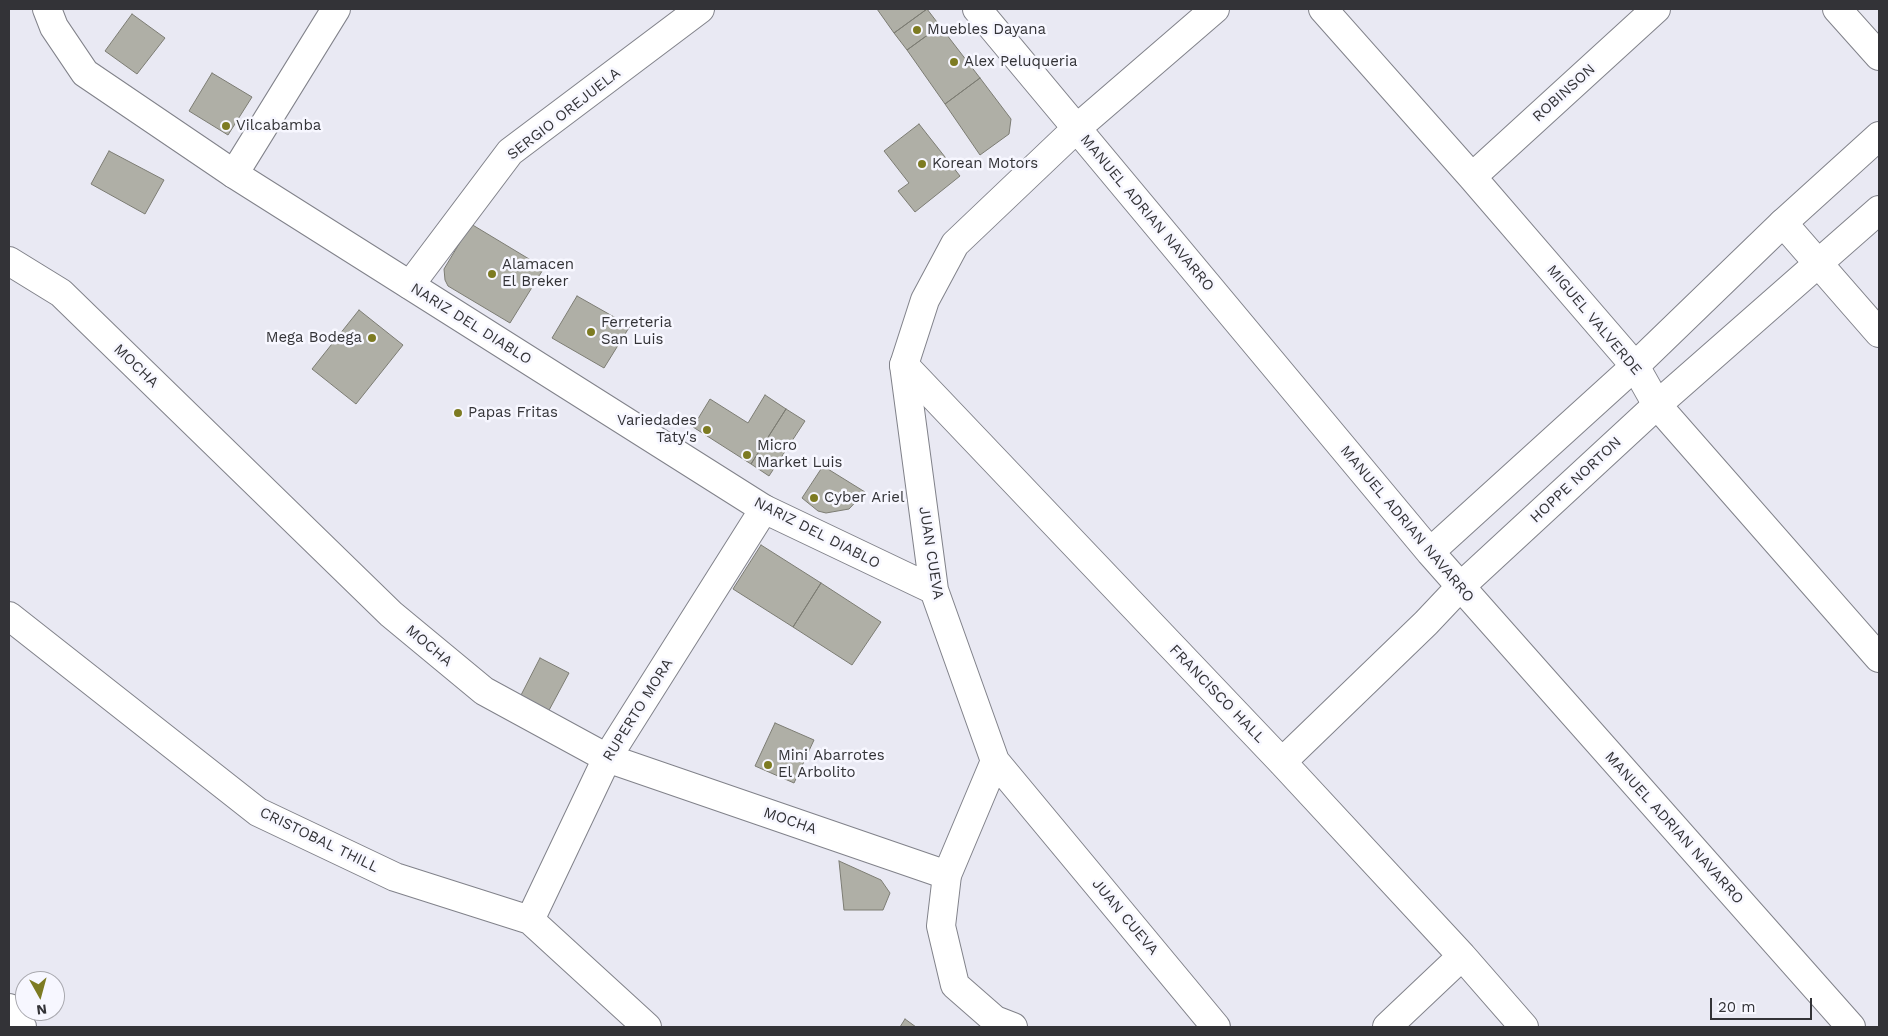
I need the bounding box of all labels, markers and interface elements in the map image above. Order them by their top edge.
place label: Muebles Dayana [927,21,1046,39]
marker: Muebles Dayana [911,24,923,36]
place label: Alex Peluqueria [964,53,1077,71]
marker: Alex Peluqueria [948,56,960,68]
street label: ROBINSON [1529,60,1599,126]
street label: SERGIO OREJUELA [504,64,624,164]
place label: Vilcabamba [236,117,321,135]
marker: Vilcabamba [220,120,232,132]
street label: MANUEL ADRIAN NAVARRO [1076,131,1218,295]
place label: Korean Motors [932,155,1038,173]
marker: Korean Motors [916,158,928,170]
place label: Alamacen El Breker [502,256,574,291]
street label: MIGUEL VALVERDE [1543,261,1645,379]
marker: Alamacen El Breker [486,268,498,280]
street label: NARIZ DEL DIABLO [407,279,535,369]
place label: Ferreteria San Luis [601,314,672,349]
marker: Ferreteria San Luis [585,326,597,338]
place label: Mega Bodega [266,329,362,347]
marker: Mega Bodega [366,332,378,344]
street label: MOCHA [110,340,162,392]
place label: Papas Fritas [468,404,558,422]
marker: Papas Fritas [452,407,464,419]
place label: Variedades Taty's [617,412,697,447]
marker: Variedades Taty's [701,424,713,436]
street label: HOPPE NORTON [1527,433,1625,527]
place label: Micro Market Luis [757,437,842,472]
street label: MANUEL ADRIAN NAVARRO [1336,442,1478,606]
marker: Micro Market Luis [741,449,753,461]
place label: Cyber Ariel [824,489,905,507]
marker: Cyber Ariel [808,492,820,504]
street label: NARIZ DEL DIABLO [751,493,883,573]
street label: JUAN CUEVA [915,505,947,601]
street label: MOCHA [402,621,456,671]
street label: FRANCISCO HALL [1165,641,1269,747]
street label: RUPERTO MORA [599,655,677,765]
place label: Mini Abarrotes El Arbolito [778,747,885,782]
street label: MANUEL ADRIAN NAVARRO [1601,748,1747,908]
marker: Mini Abarrotes El Arbolito [762,759,774,771]
street label: CRISTOBAL THILL [257,803,381,877]
street label: MOCHA [761,803,819,839]
street label: JUAN CUEVA [1088,875,1162,959]
north arrow [15,971,65,1021]
scale bar [1713,988,1816,1020]
text: 20 m [1718,998,1756,1016]
text: N [36,1001,48,1018]

